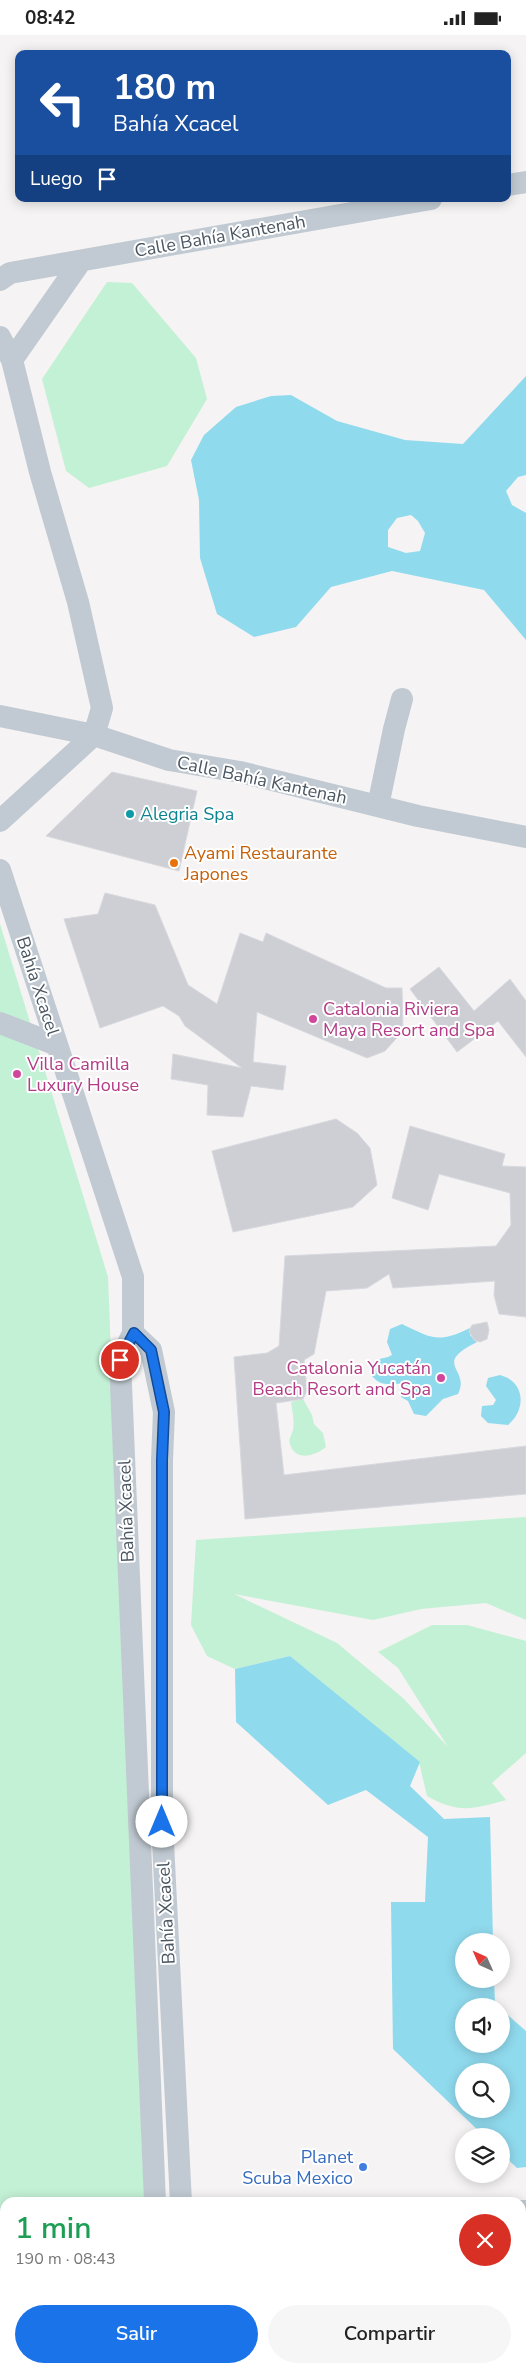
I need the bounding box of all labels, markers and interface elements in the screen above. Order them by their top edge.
text: 08:42 [25,5,75,31]
text: 180 m [113,64,216,111]
icon: left [30,70,95,135]
text: Bahía Xcacel [113,109,239,139]
icon: arrive [93,165,121,193]
text: Luego [30,166,83,192]
street label: Calle Bahía Kantenah [133,209,307,263]
street label: Calle Bahía Kantenah [175,750,349,810]
place label: Alegria Spa [140,802,234,826]
marker: Alegria Spa [124,808,136,820]
place label: Ayami Restaurante Japones [183,841,337,886]
marker: Ayami Restaurante Japones [168,857,180,869]
street label: Bahía Xcacel [11,933,65,1039]
place label: Catalonia Riviera Maya Resort and Spa [323,997,495,1042]
marker: Catalonia Riviera Maya Resort and Spa [307,1013,319,1025]
place label: Villa Camilla Luxury House [26,1052,139,1097]
marker: Villa Camilla Luxury House [11,1068,23,1080]
pin [99,1339,141,1381]
icon: arrive [106,1346,134,1374]
place label: Catalonia Yucatán Beach Resort and Spa [253,1356,431,1401]
marker: Catalonia Yucatán Beach Resort and Spa [435,1372,447,1384]
street label: Bahía Xcacel [112,1459,140,1563]
position arrow [135,1795,187,1847]
street label: Bahía Xcacel [151,1860,181,1965]
north arrow [455,1933,510,1987]
map controls [455,1933,510,2183]
button: sound [455,1998,510,2053]
button: search [455,2063,510,2118]
button: layers [455,2128,510,2183]
place label: Planet Scuba Mexico [242,2145,354,2190]
marker: Planet Scuba Mexico [357,2161,369,2173]
text: 1 min [15,2208,91,2249]
button: close [459,2214,511,2266]
text: 190 m · 08:43 [15,2248,116,2270]
button: Salir [15,2305,258,2363]
button: Compartir [268,2305,511,2363]

